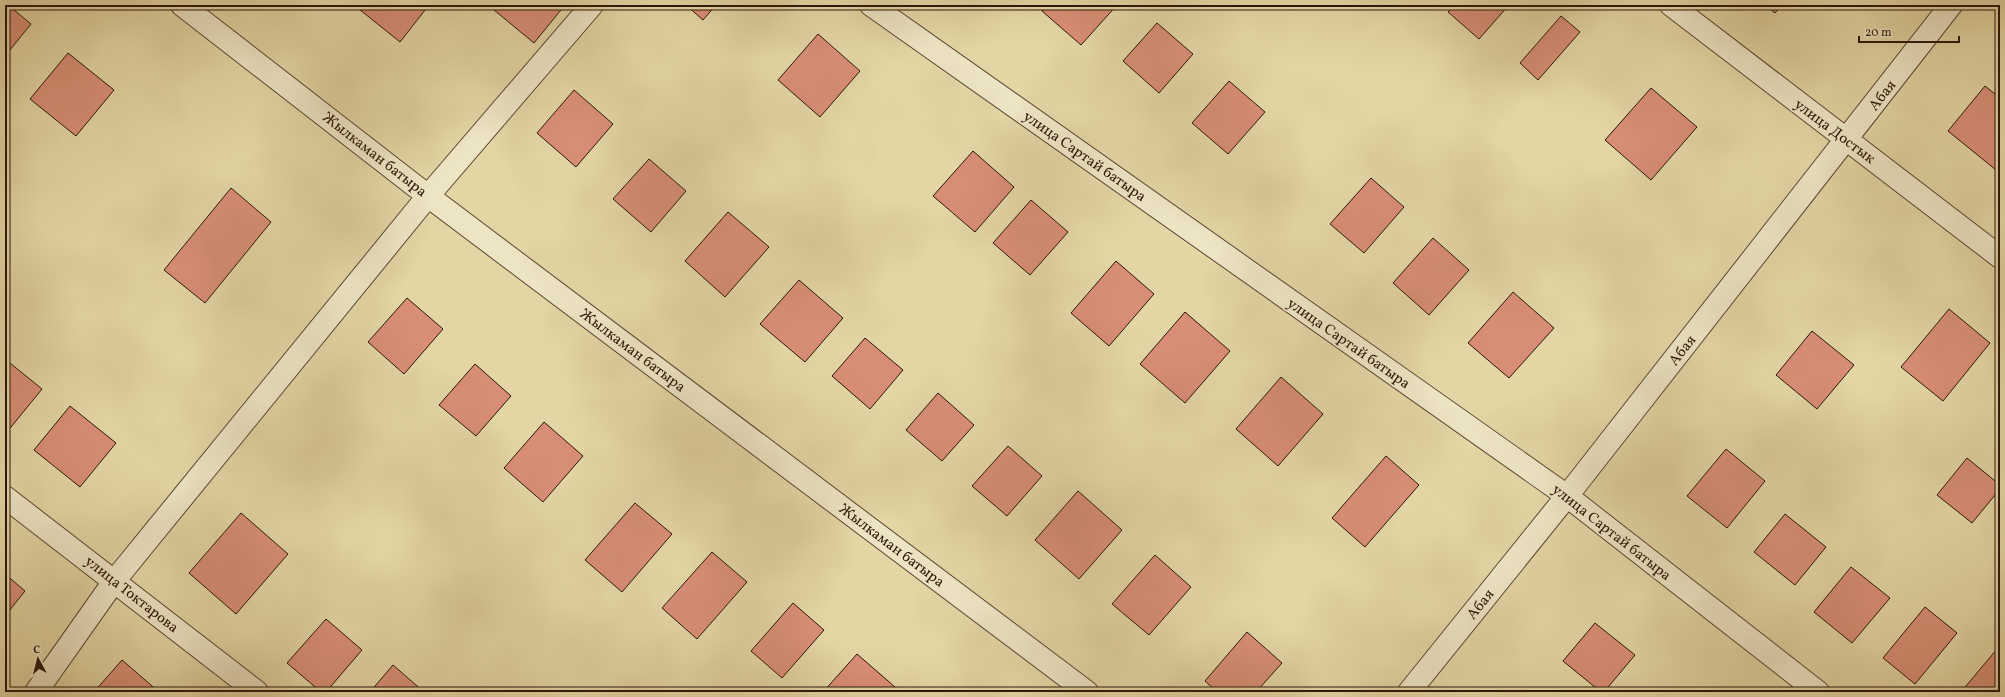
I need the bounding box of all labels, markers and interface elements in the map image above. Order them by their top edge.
scale bar [1859,18,1959,44]
text: 20 m [1865,25,1892,41]
street label: Абая [1865,76,1902,116]
street label: улица Достык [1789,95,1879,170]
street label: улица Сартай батыра [1018,107,1150,208]
street label: Жылкаман батыра [317,108,431,203]
street label: улица Сартай батыра [1282,294,1414,395]
street label: Жылкаман батыра [575,304,689,398]
street label: Абая [1665,331,1702,371]
street label: улица Сартай батыра [1547,480,1675,586]
street label: Жылкаман батыра [834,499,948,593]
street label: улица Токтарова [80,552,183,639]
street label: Абая [1462,585,1500,625]
north arrow [18,639,58,679]
text: С [33,643,41,658]

